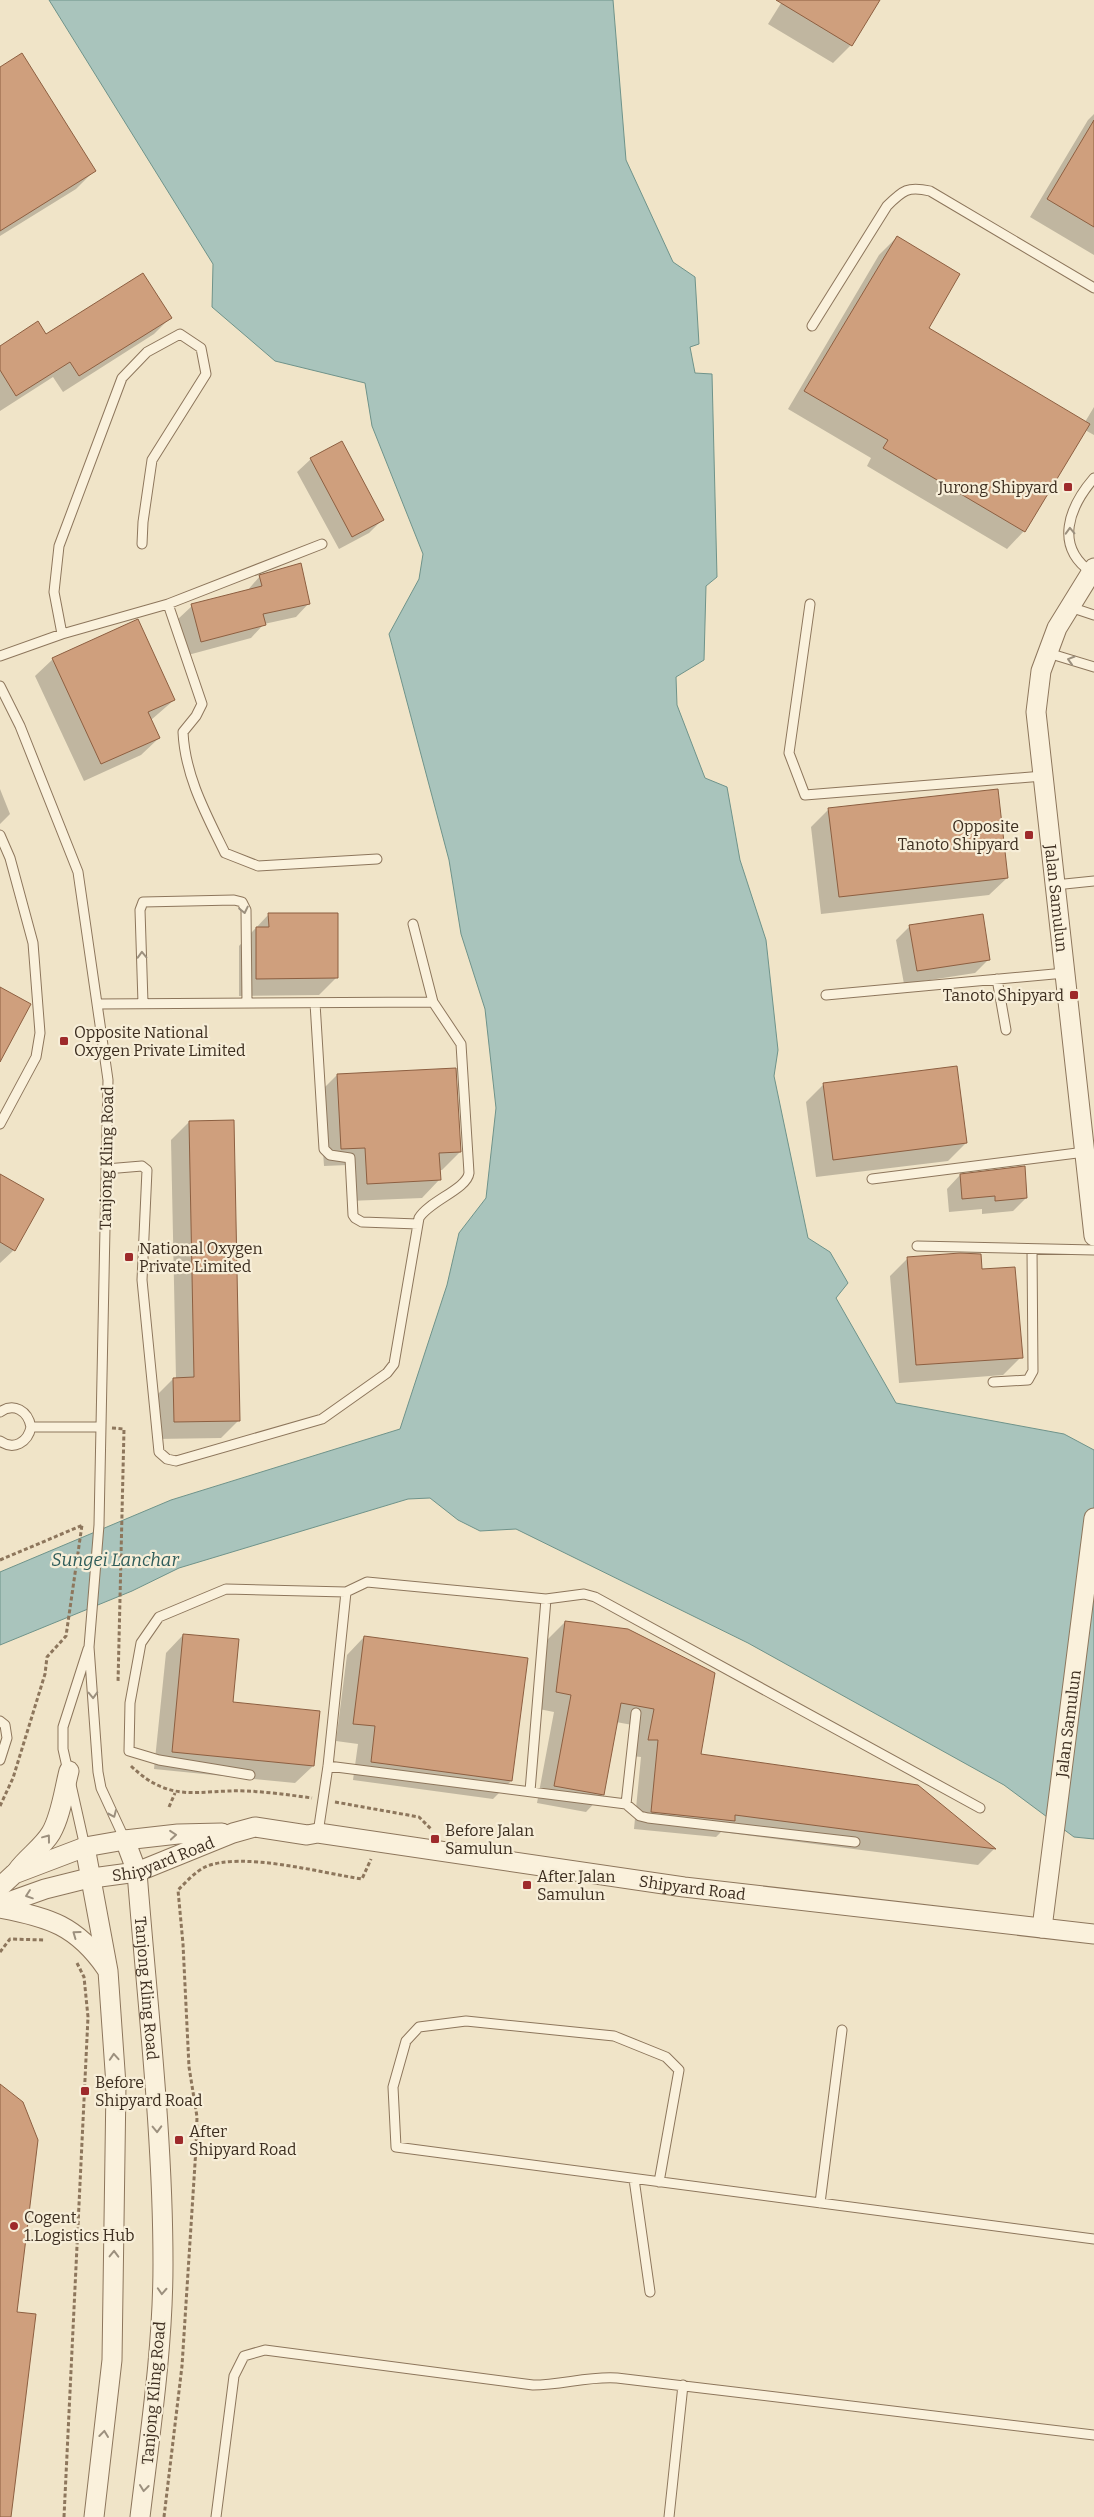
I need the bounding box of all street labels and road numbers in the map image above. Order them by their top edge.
street label: Jalan Samulun [1041,842,1071,953]
street label: Tanjong Kling Road [96,1085,117,1230]
street label: Jalan Samulun [1052,1669,1085,1780]
street label: Shipyard Road [111,1832,217,1885]
street label: Shipyard Road [638,1871,747,1904]
street label: Tanjong Kling Road [131,1916,162,2061]
street label: Tanjong Kling Road [138,2320,169,2465]

